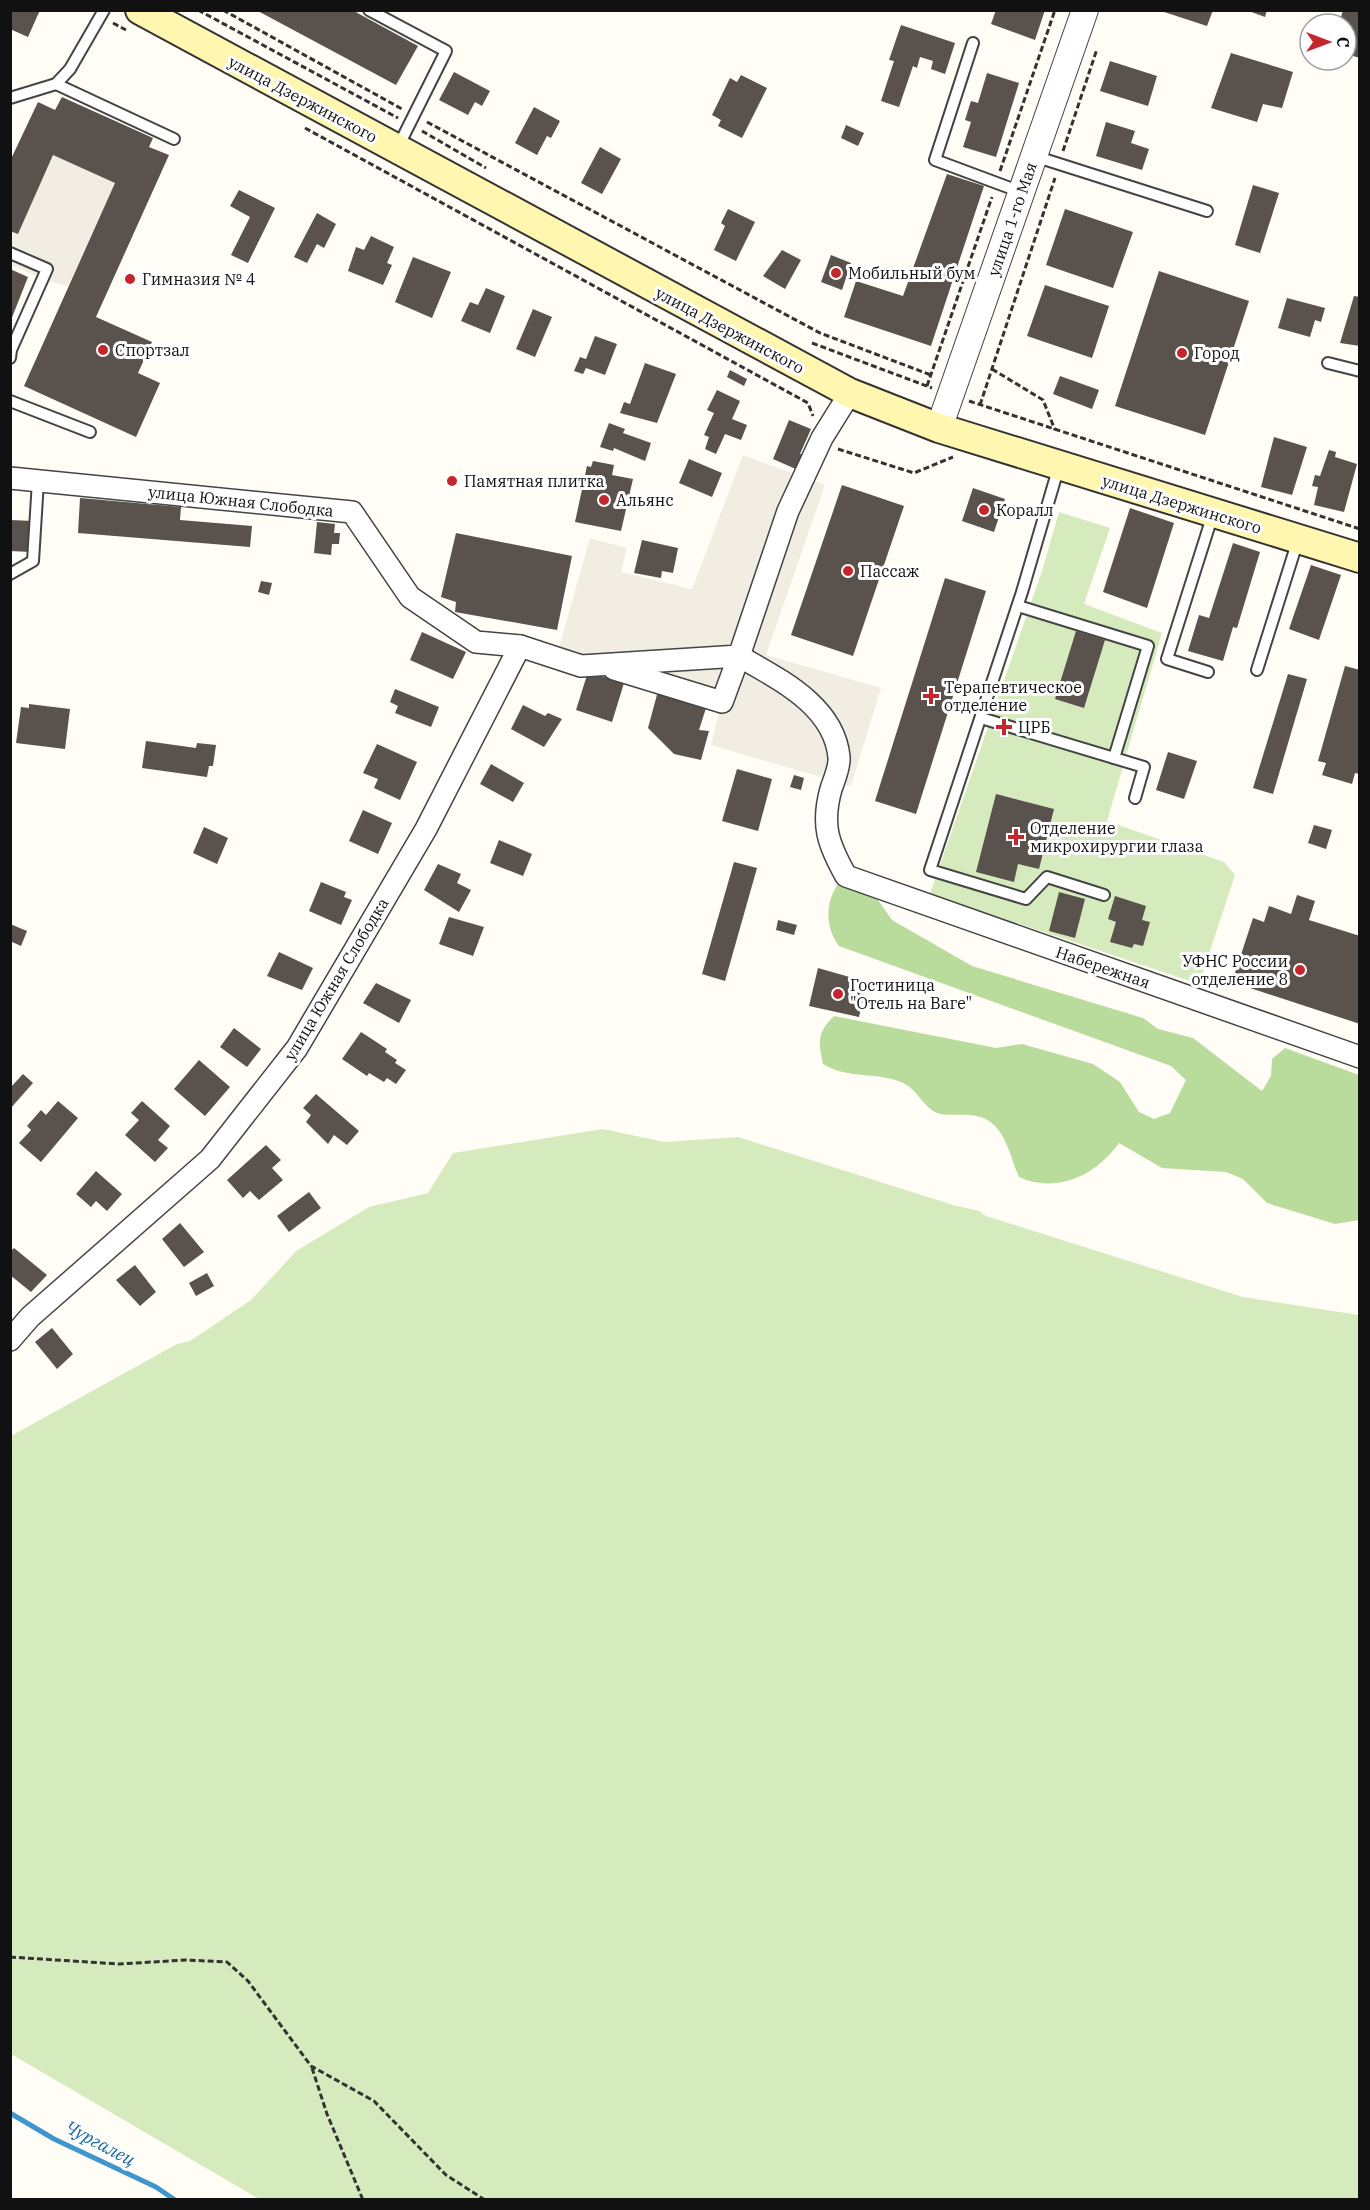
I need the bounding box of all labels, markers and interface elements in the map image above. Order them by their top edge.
north arrow [1298,12,1358,72]
text: С [1333,37,1353,47]
street label: улица Дзержинского [225,51,381,147]
street label: улица 1-го Мая [983,159,1041,279]
place label: Мобильный бум [848,263,976,283]
marker: Мобильный бум [829,266,843,280]
place label: Гимназия № 4 [142,269,255,289]
marker: Гимназия № 4 [123,272,137,286]
street label: улица Дзержинского [652,282,808,378]
place label: Спортзал [115,340,190,360]
marker: Спортзал [96,343,110,357]
place label: Город [1194,343,1240,363]
marker: Город [1175,346,1189,360]
street label: улица Дзержинского [1100,470,1264,538]
place label: Памятная плитка [464,471,605,491]
marker: Памятная плитка [445,474,459,488]
street label: улица Южная Слободка [147,481,335,521]
place label: Альянс [616,490,674,510]
marker: Альянс [597,493,611,507]
place label: Коралл [996,500,1054,520]
marker: Коралл [977,503,991,517]
place label: Пассаж [860,561,919,581]
marker: Пассаж [841,564,855,578]
place label: Терапевтическое отделение [944,677,1082,715]
marker: Терапевтическое отделение [922,687,940,705]
place label: ЦРБ [1018,717,1050,737]
marker: ЦРБ [995,718,1013,736]
place label: Отделение микрохирургии глаза [1030,818,1204,856]
marker: Отделение микрохирургии глаза [1007,828,1025,846]
street label: улица Южная Слободка [279,894,393,1064]
street label: Набережная [1053,942,1153,992]
place label: УФНС России отделение 8 [1182,951,1288,989]
marker: УФНС России отделение 8 [1293,963,1307,977]
place label: Гостиница "Отель на Ваге" [850,975,972,1013]
marker: Гостиница "Отель на Ваге" [831,987,845,1001]
water label: Чургалец [61,2115,140,2171]

